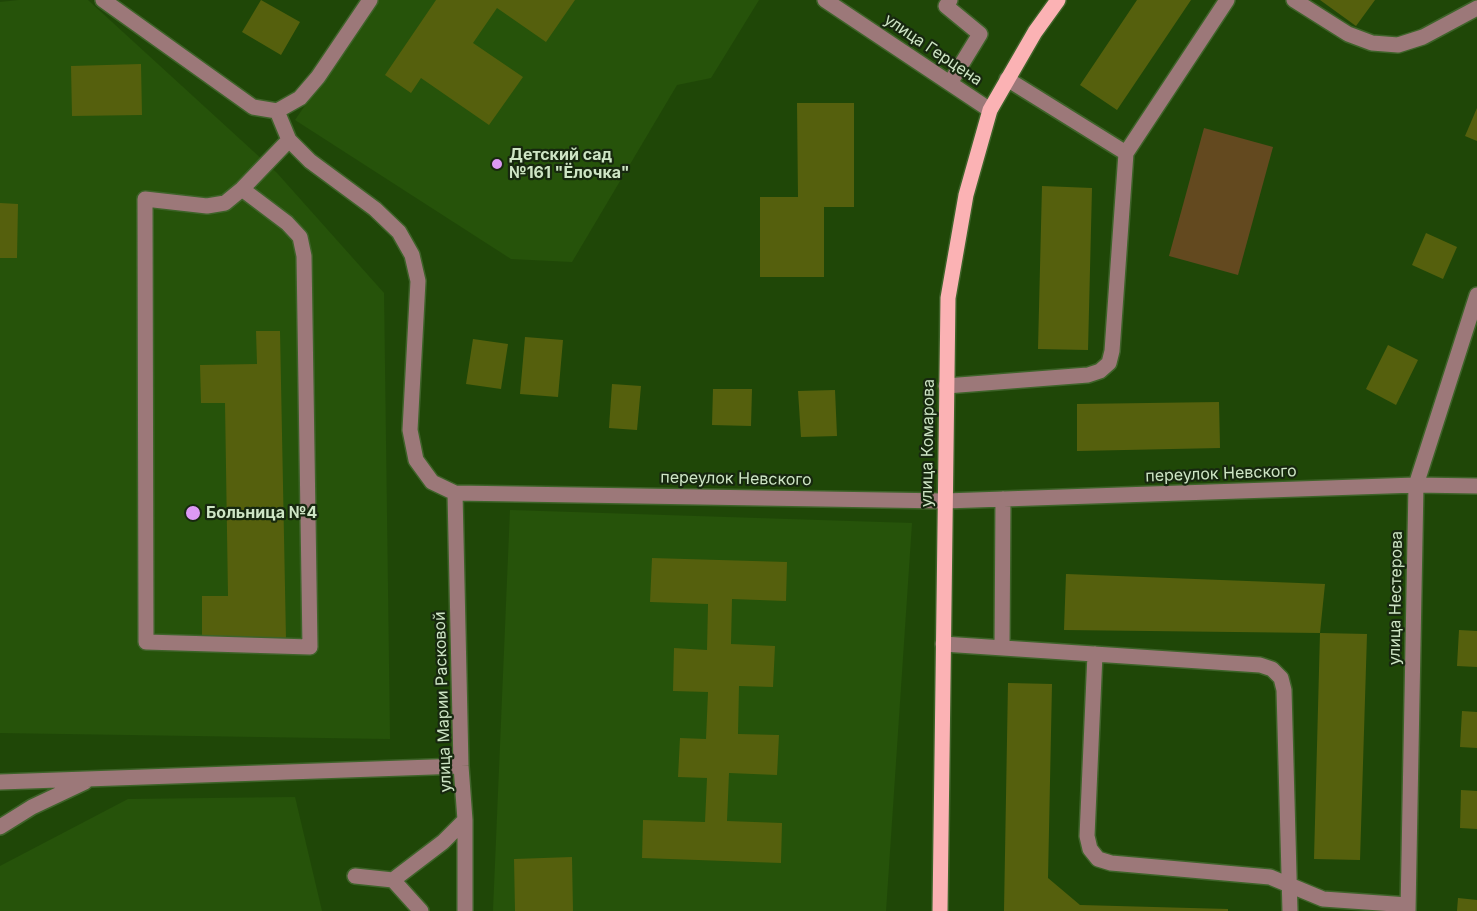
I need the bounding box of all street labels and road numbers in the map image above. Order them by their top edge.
street label: улица Герцена [880,10,986,90]
street label: улица Комарова [917,379,939,507]
street label: переулок Невского [1145,462,1297,486]
street label: переулок Невского [660,468,812,490]
street label: улица Нестерова [1385,531,1407,665]
street label: улица Марии Расковой [430,611,456,793]

